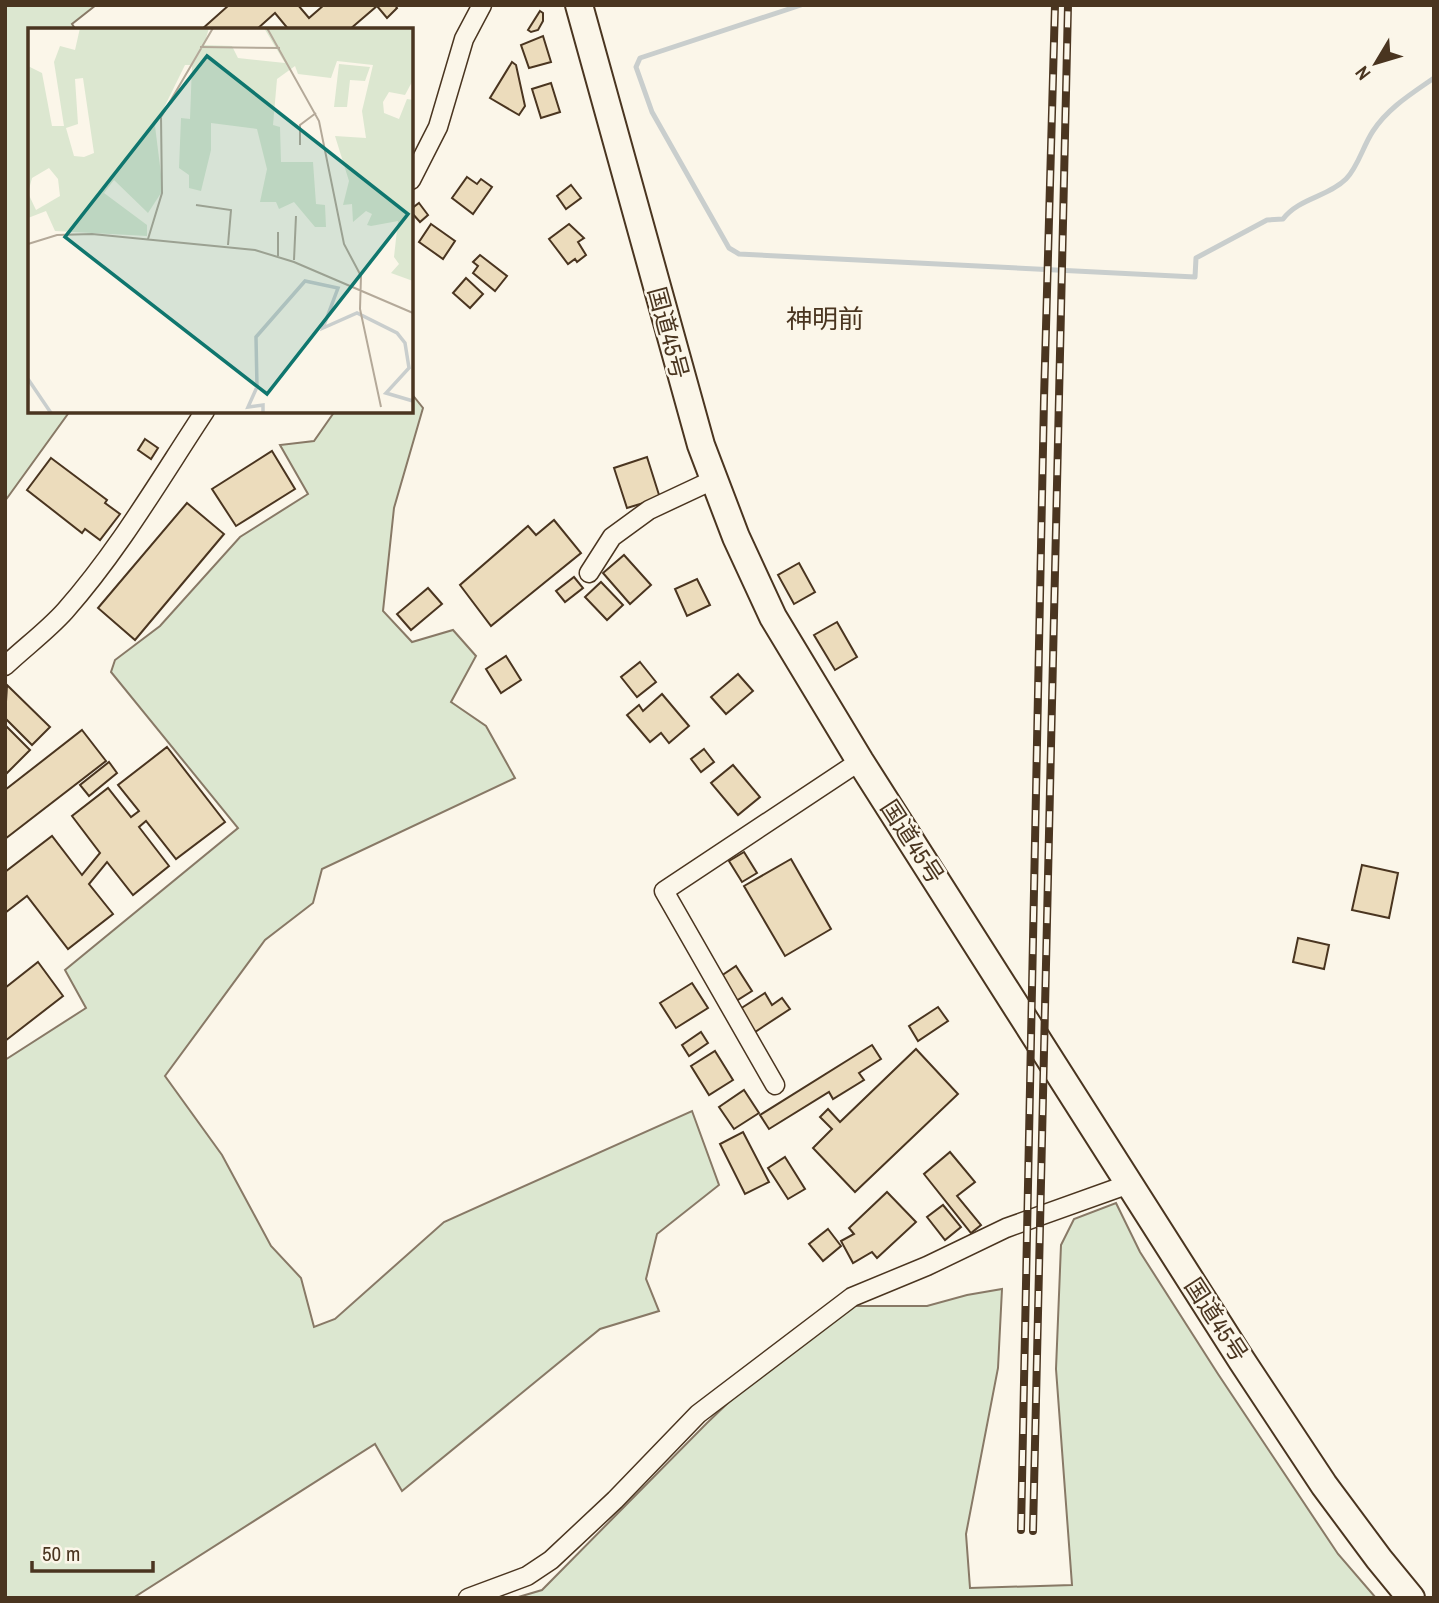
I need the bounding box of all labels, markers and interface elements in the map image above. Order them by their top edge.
inset map [28,28,413,413]
north arrow [1341,28,1411,98]
text: N [1349,61,1376,86]
street label: 国道45号 [641,283,697,382]
district label: 神明前 [786,301,864,336]
street label: 国道45号 [874,793,952,890]
street label: 国道45号 [1178,1271,1256,1368]
scale bar [32,1530,152,1574]
text: 50 m [42,1539,80,1568]

